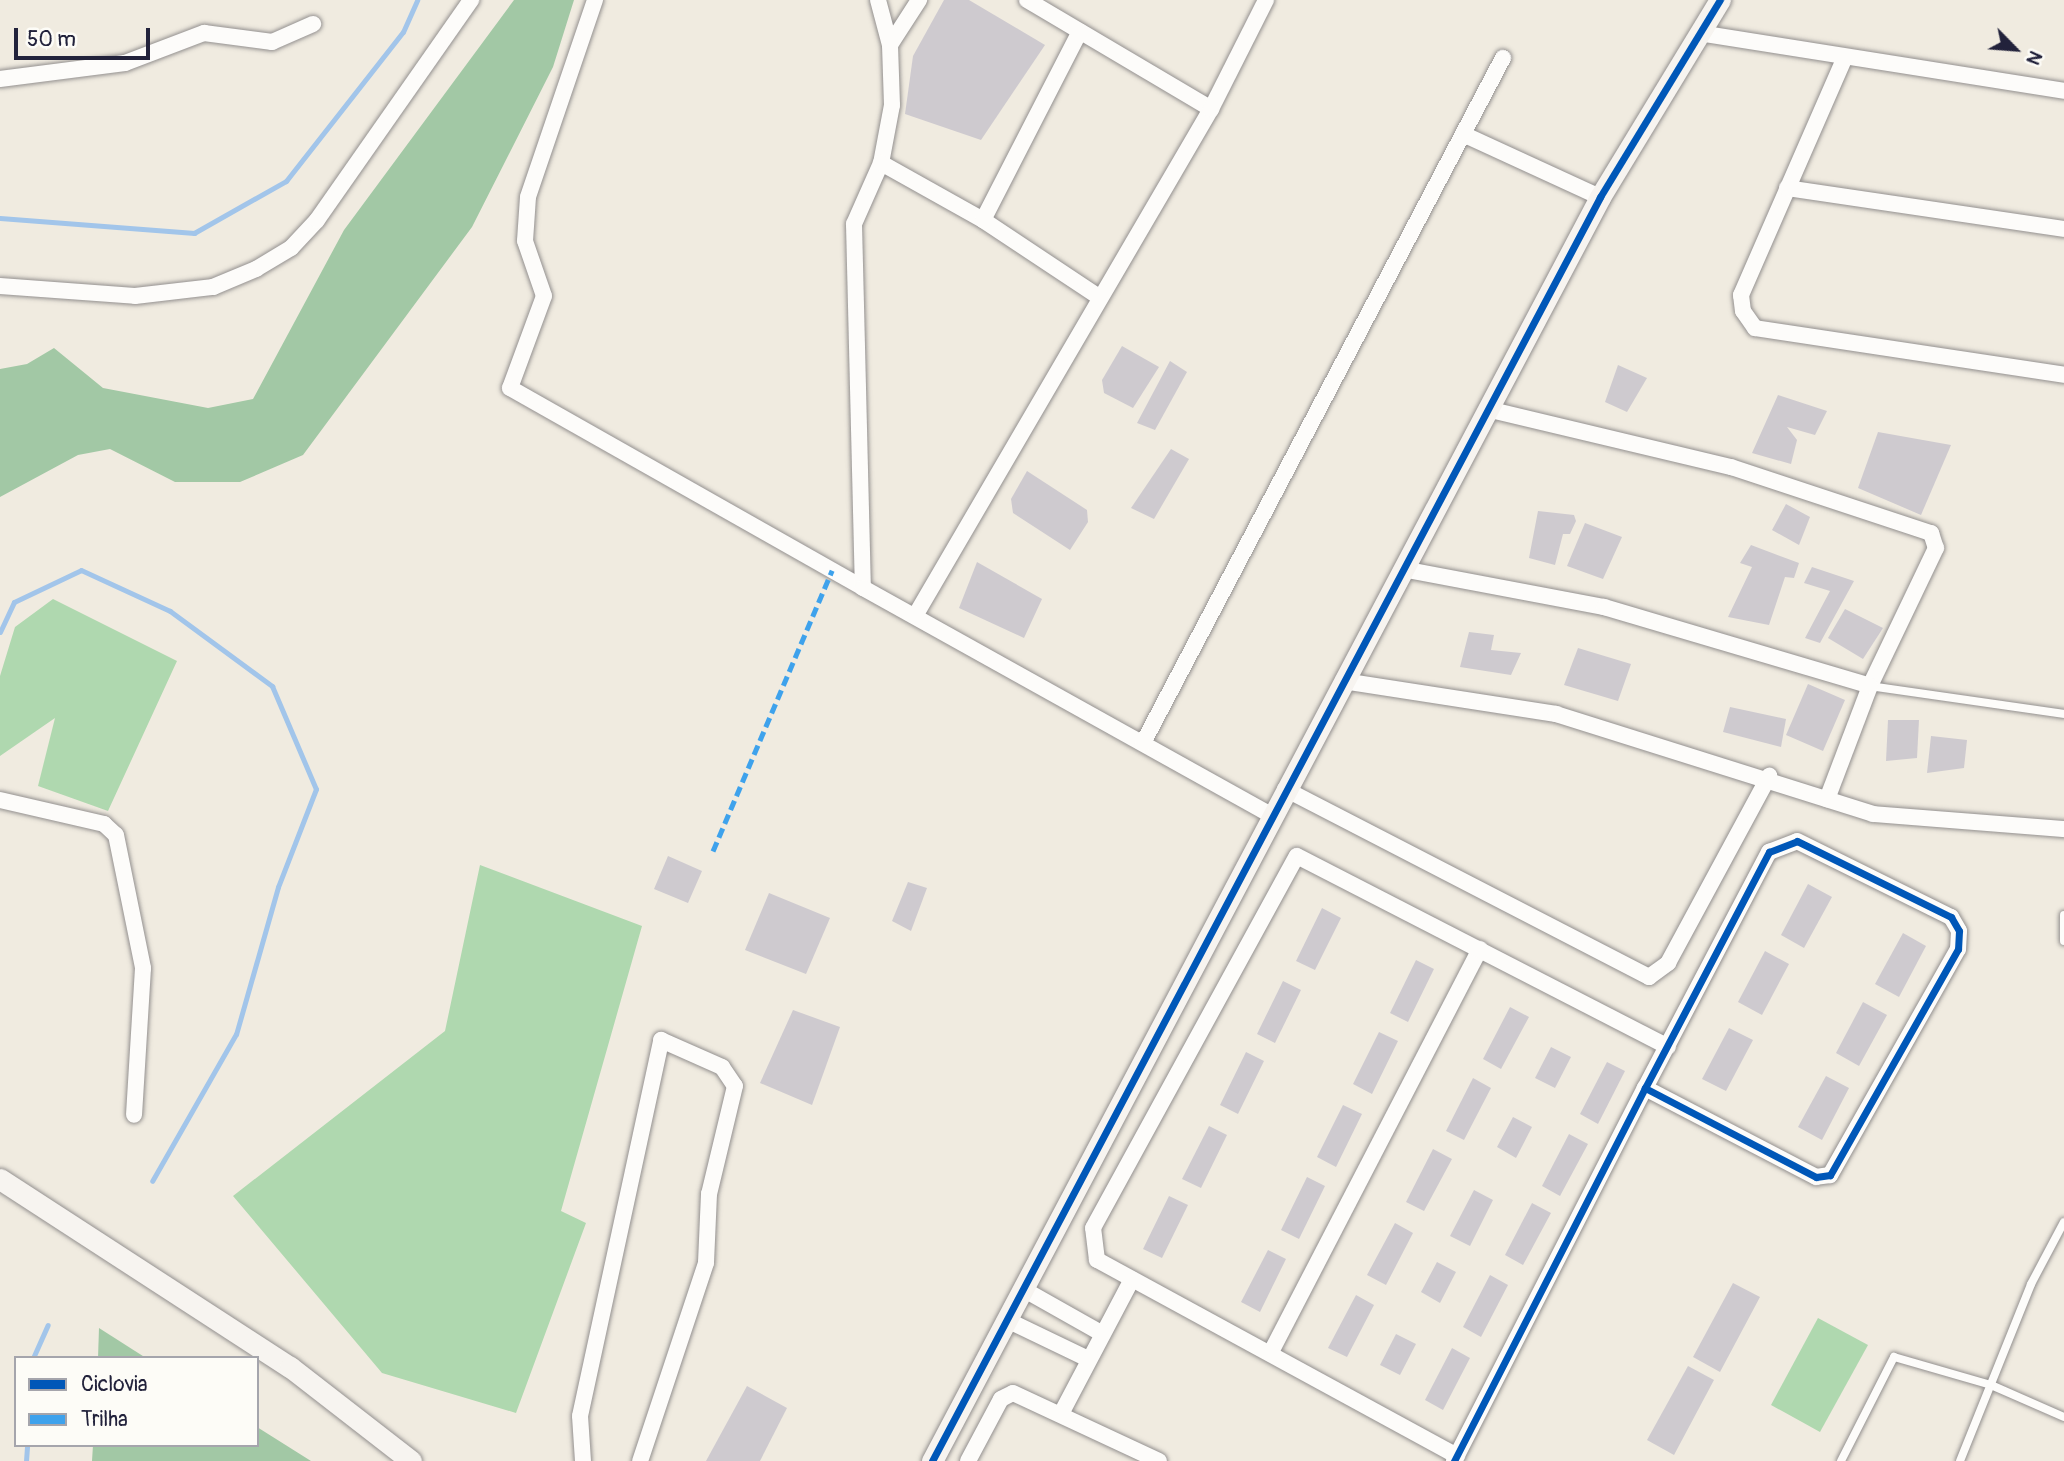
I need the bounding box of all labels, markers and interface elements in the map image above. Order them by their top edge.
scale bar [18,14,154,58]
north arrow [1980,14,2050,84]
text: 50 m [27,26,76,53]
text: N [2020,47,2048,69]
legend [14,1356,259,1447]
text: Ciclovia [81,1371,148,1398]
text: Trilha [81,1406,128,1433]

